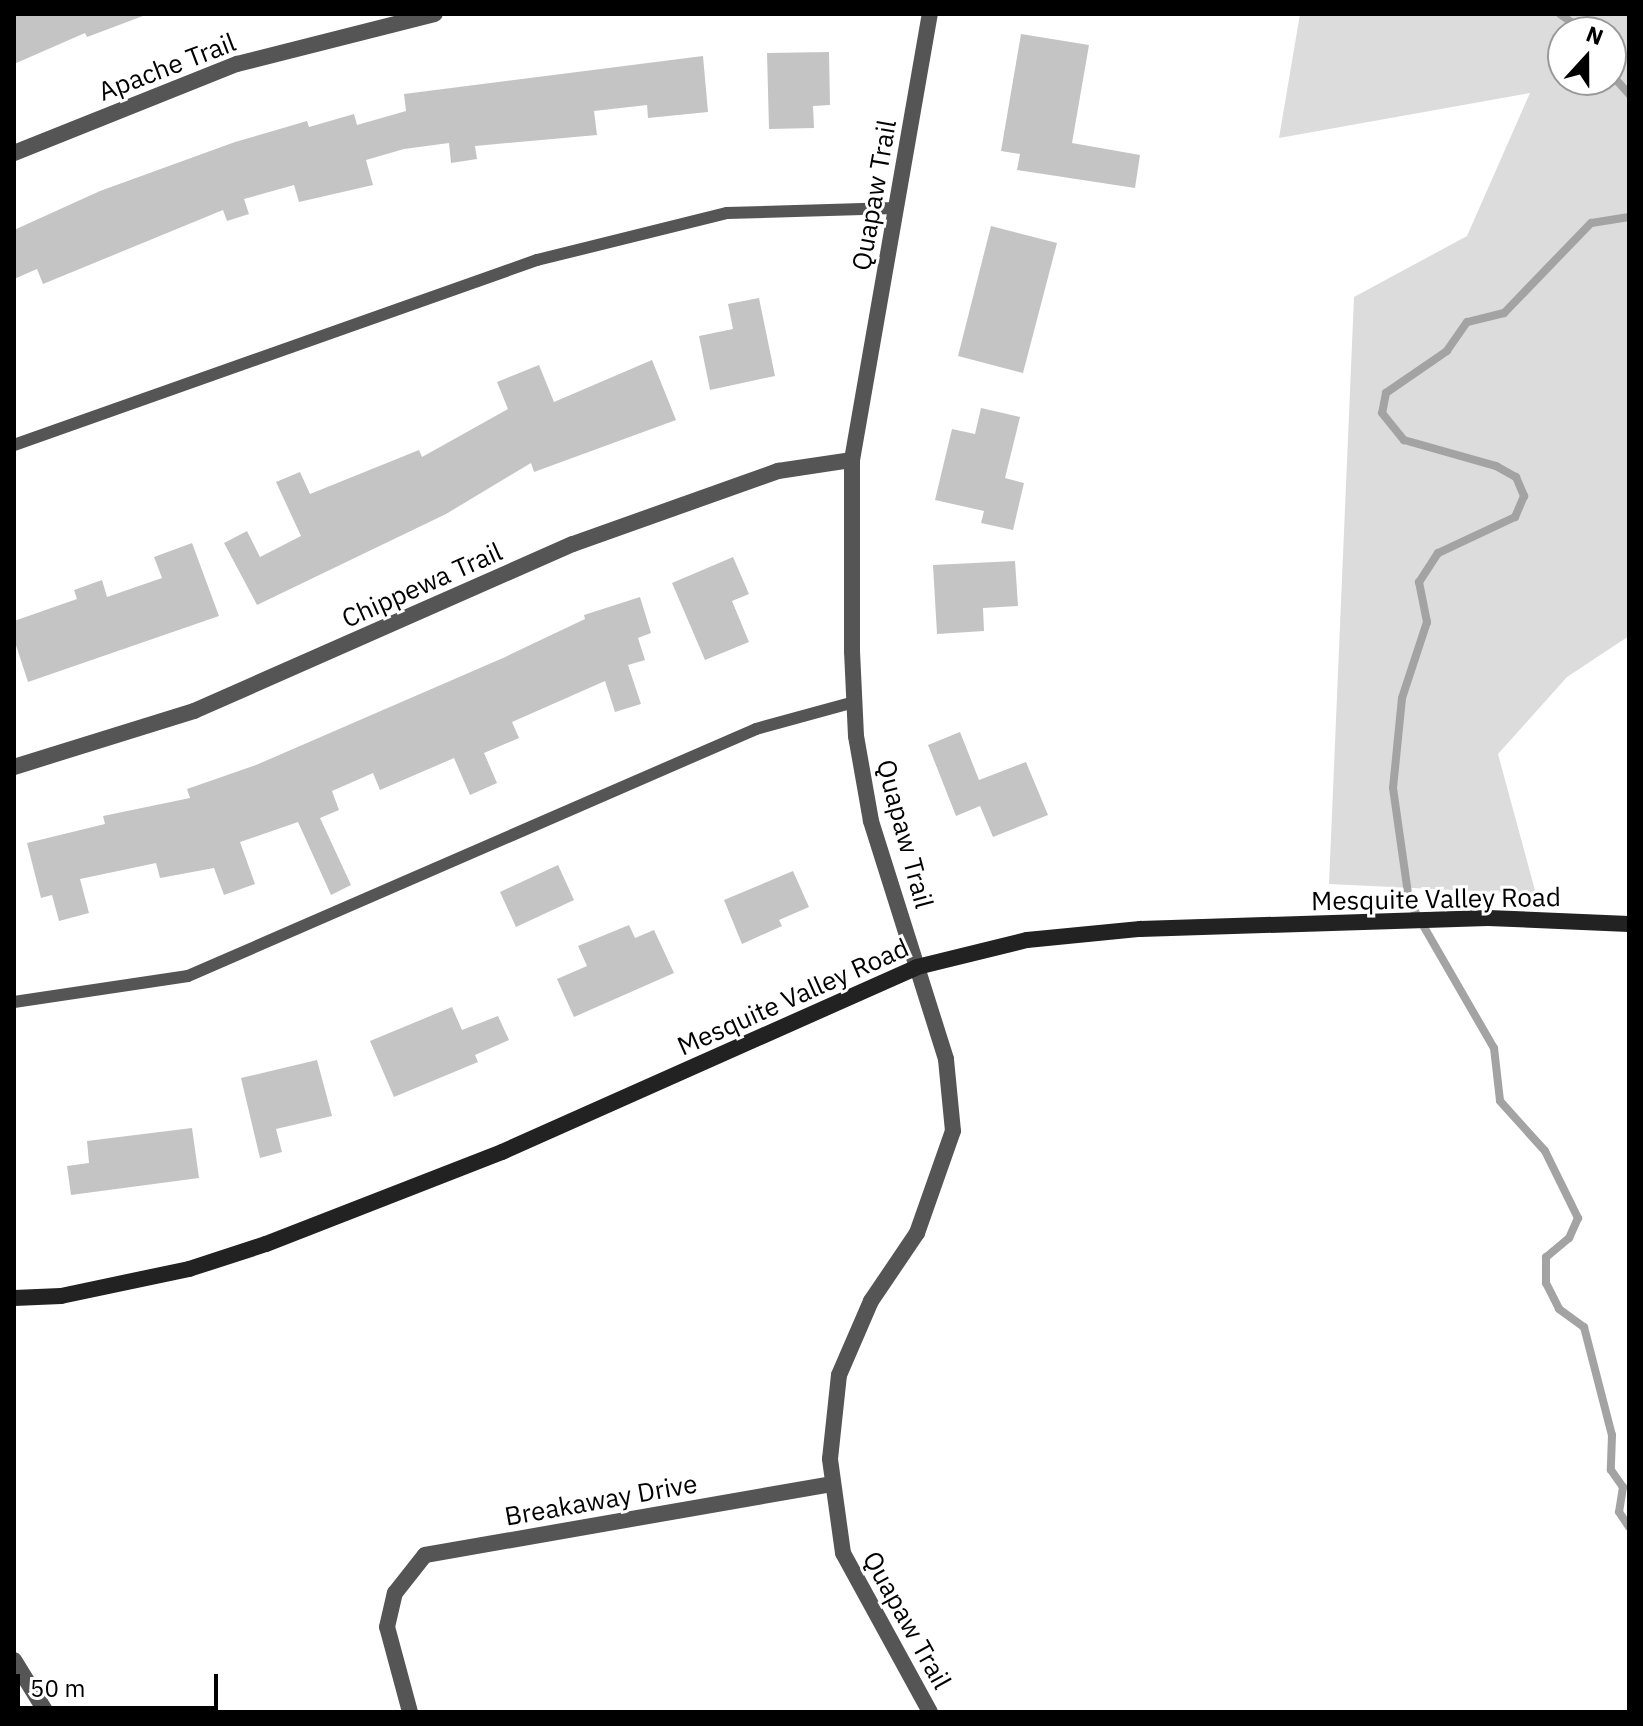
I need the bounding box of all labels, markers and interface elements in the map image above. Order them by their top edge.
north arrow [1547,16,1627,96]
text: N [1582,19,1608,51]
street label: Apache Trail [94,27,240,107]
street label: Quapaw Trail [845,117,903,273]
street label: Chippewa Trail [337,536,507,634]
street label: Quapaw Trail [870,756,940,912]
street label: Mesquite Valley Road [1311,881,1561,917]
street label: Mesquite Valley Road [673,932,913,1062]
street label: Breakaway Drive [502,1468,700,1532]
street label: Quapaw Trail [856,1546,958,1694]
scale bar [20,1658,222,1708]
text: 50 m [30,1672,85,1704]

